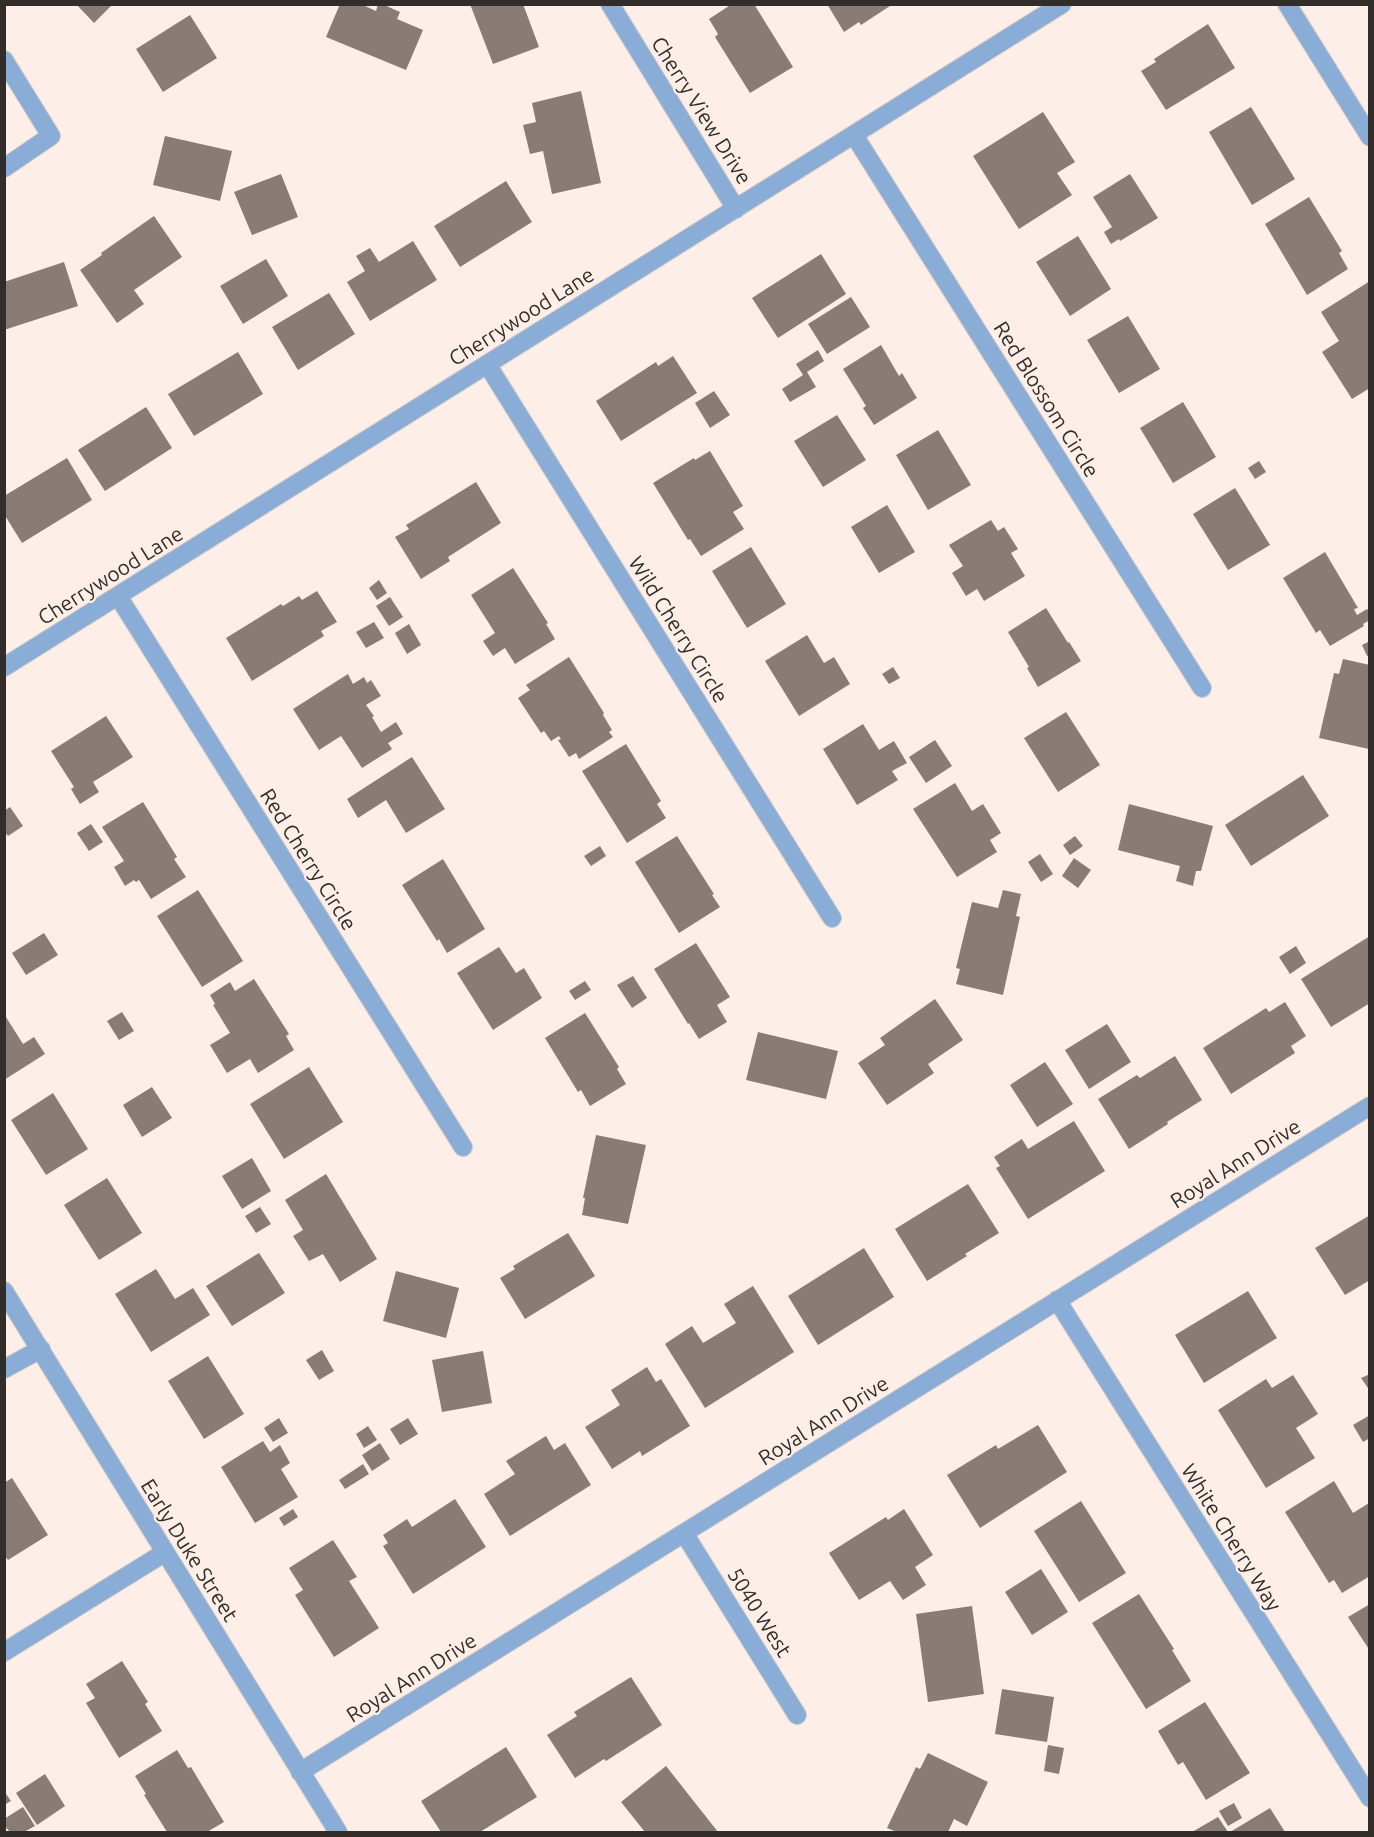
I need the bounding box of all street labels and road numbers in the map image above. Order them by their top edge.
street label: Cherry View Drive [647,32,757,188]
street label: Cherrywood Lane [444,262,598,370]
street label: Red Blossom Circle [989,317,1105,481]
street label: Cherrywood Lane [33,521,187,629]
street label: Wild Cherry Circle [624,551,734,707]
street label: Red Cherry Circle [256,784,362,934]
street label: Royal Ann Drive [1166,1113,1304,1213]
street label: Royal Ann Drive [754,1370,892,1470]
street label: White Cherry Way [1177,1459,1287,1615]
street label: Early Duke Street [137,1475,243,1625]
street label: 5040 West [723,1563,797,1661]
street label: Royal Ann Drive [342,1627,480,1727]

